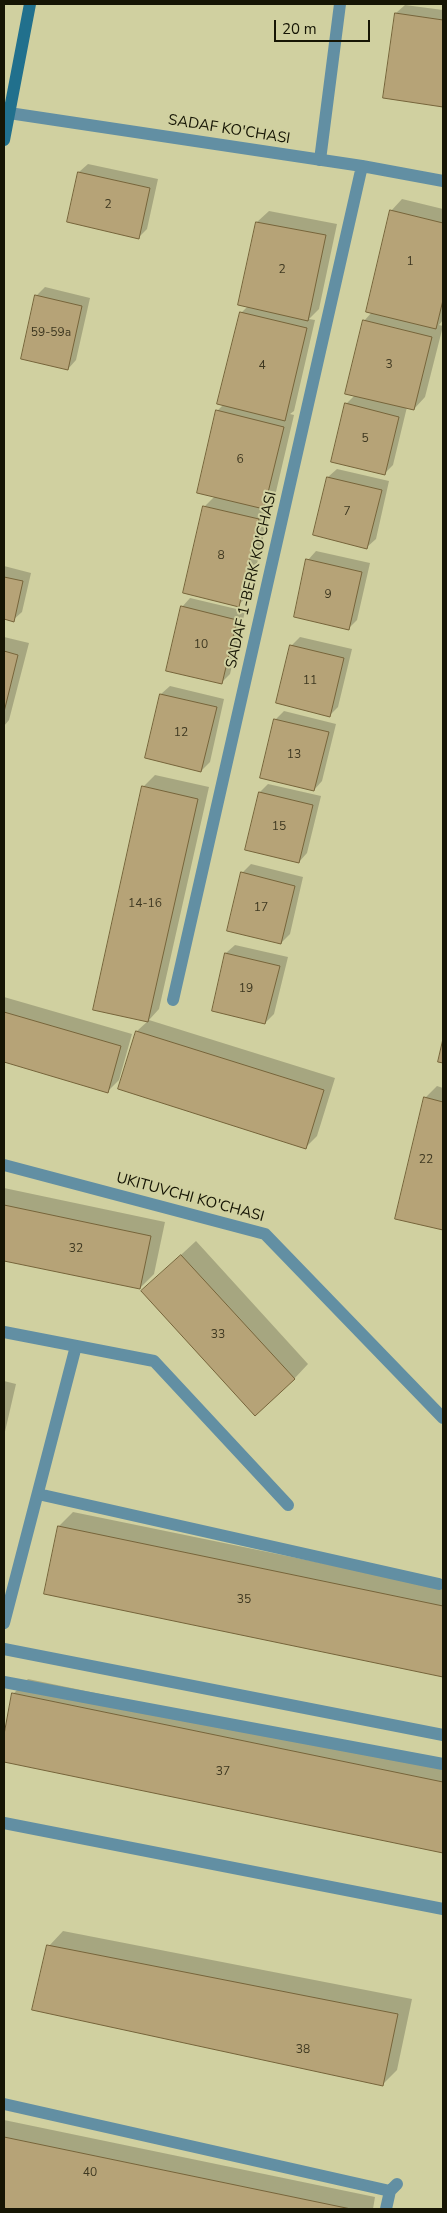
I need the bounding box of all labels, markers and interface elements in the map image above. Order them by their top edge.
scale bar [277,10,373,42]
text: 20 m [282,19,317,39]
street label: SADAF KO'CHASI [167,111,291,149]
house number: 2 [104,198,112,212]
house number: 1 [406,255,414,269]
house number: 2 [278,263,286,277]
house number: 59-59а [31,326,71,340]
house number: 3 [385,358,393,372]
house number: 4 [258,359,266,373]
house number: 5 [361,432,369,446]
house number: 6 [236,453,244,467]
street label: SADAF 1-BERK KO'CHASI [223,490,281,670]
house number: 7 [343,505,351,519]
house number: 8 [217,549,225,563]
house number: 9 [324,588,332,602]
house number: 10 [194,638,208,652]
house number: 11 [303,674,317,688]
house number: 12 [174,726,188,740]
house number: 13 [287,748,301,762]
house number: 15 [272,820,286,834]
house number: 14-16 [128,897,162,911]
house number: 17 [254,901,268,915]
house number: 19 [239,982,253,996]
house number: 22 [419,1153,433,1167]
street label: UKITUVCHI KO'CHASI [114,1170,266,1226]
house number: 32 [69,1242,83,1256]
house number: 33 [211,1328,225,1342]
house number: 35 [237,1593,251,1607]
house number: 37 [216,1765,230,1779]
house number: 38 [296,2043,310,2057]
house number: 40 [83,2166,97,2180]

